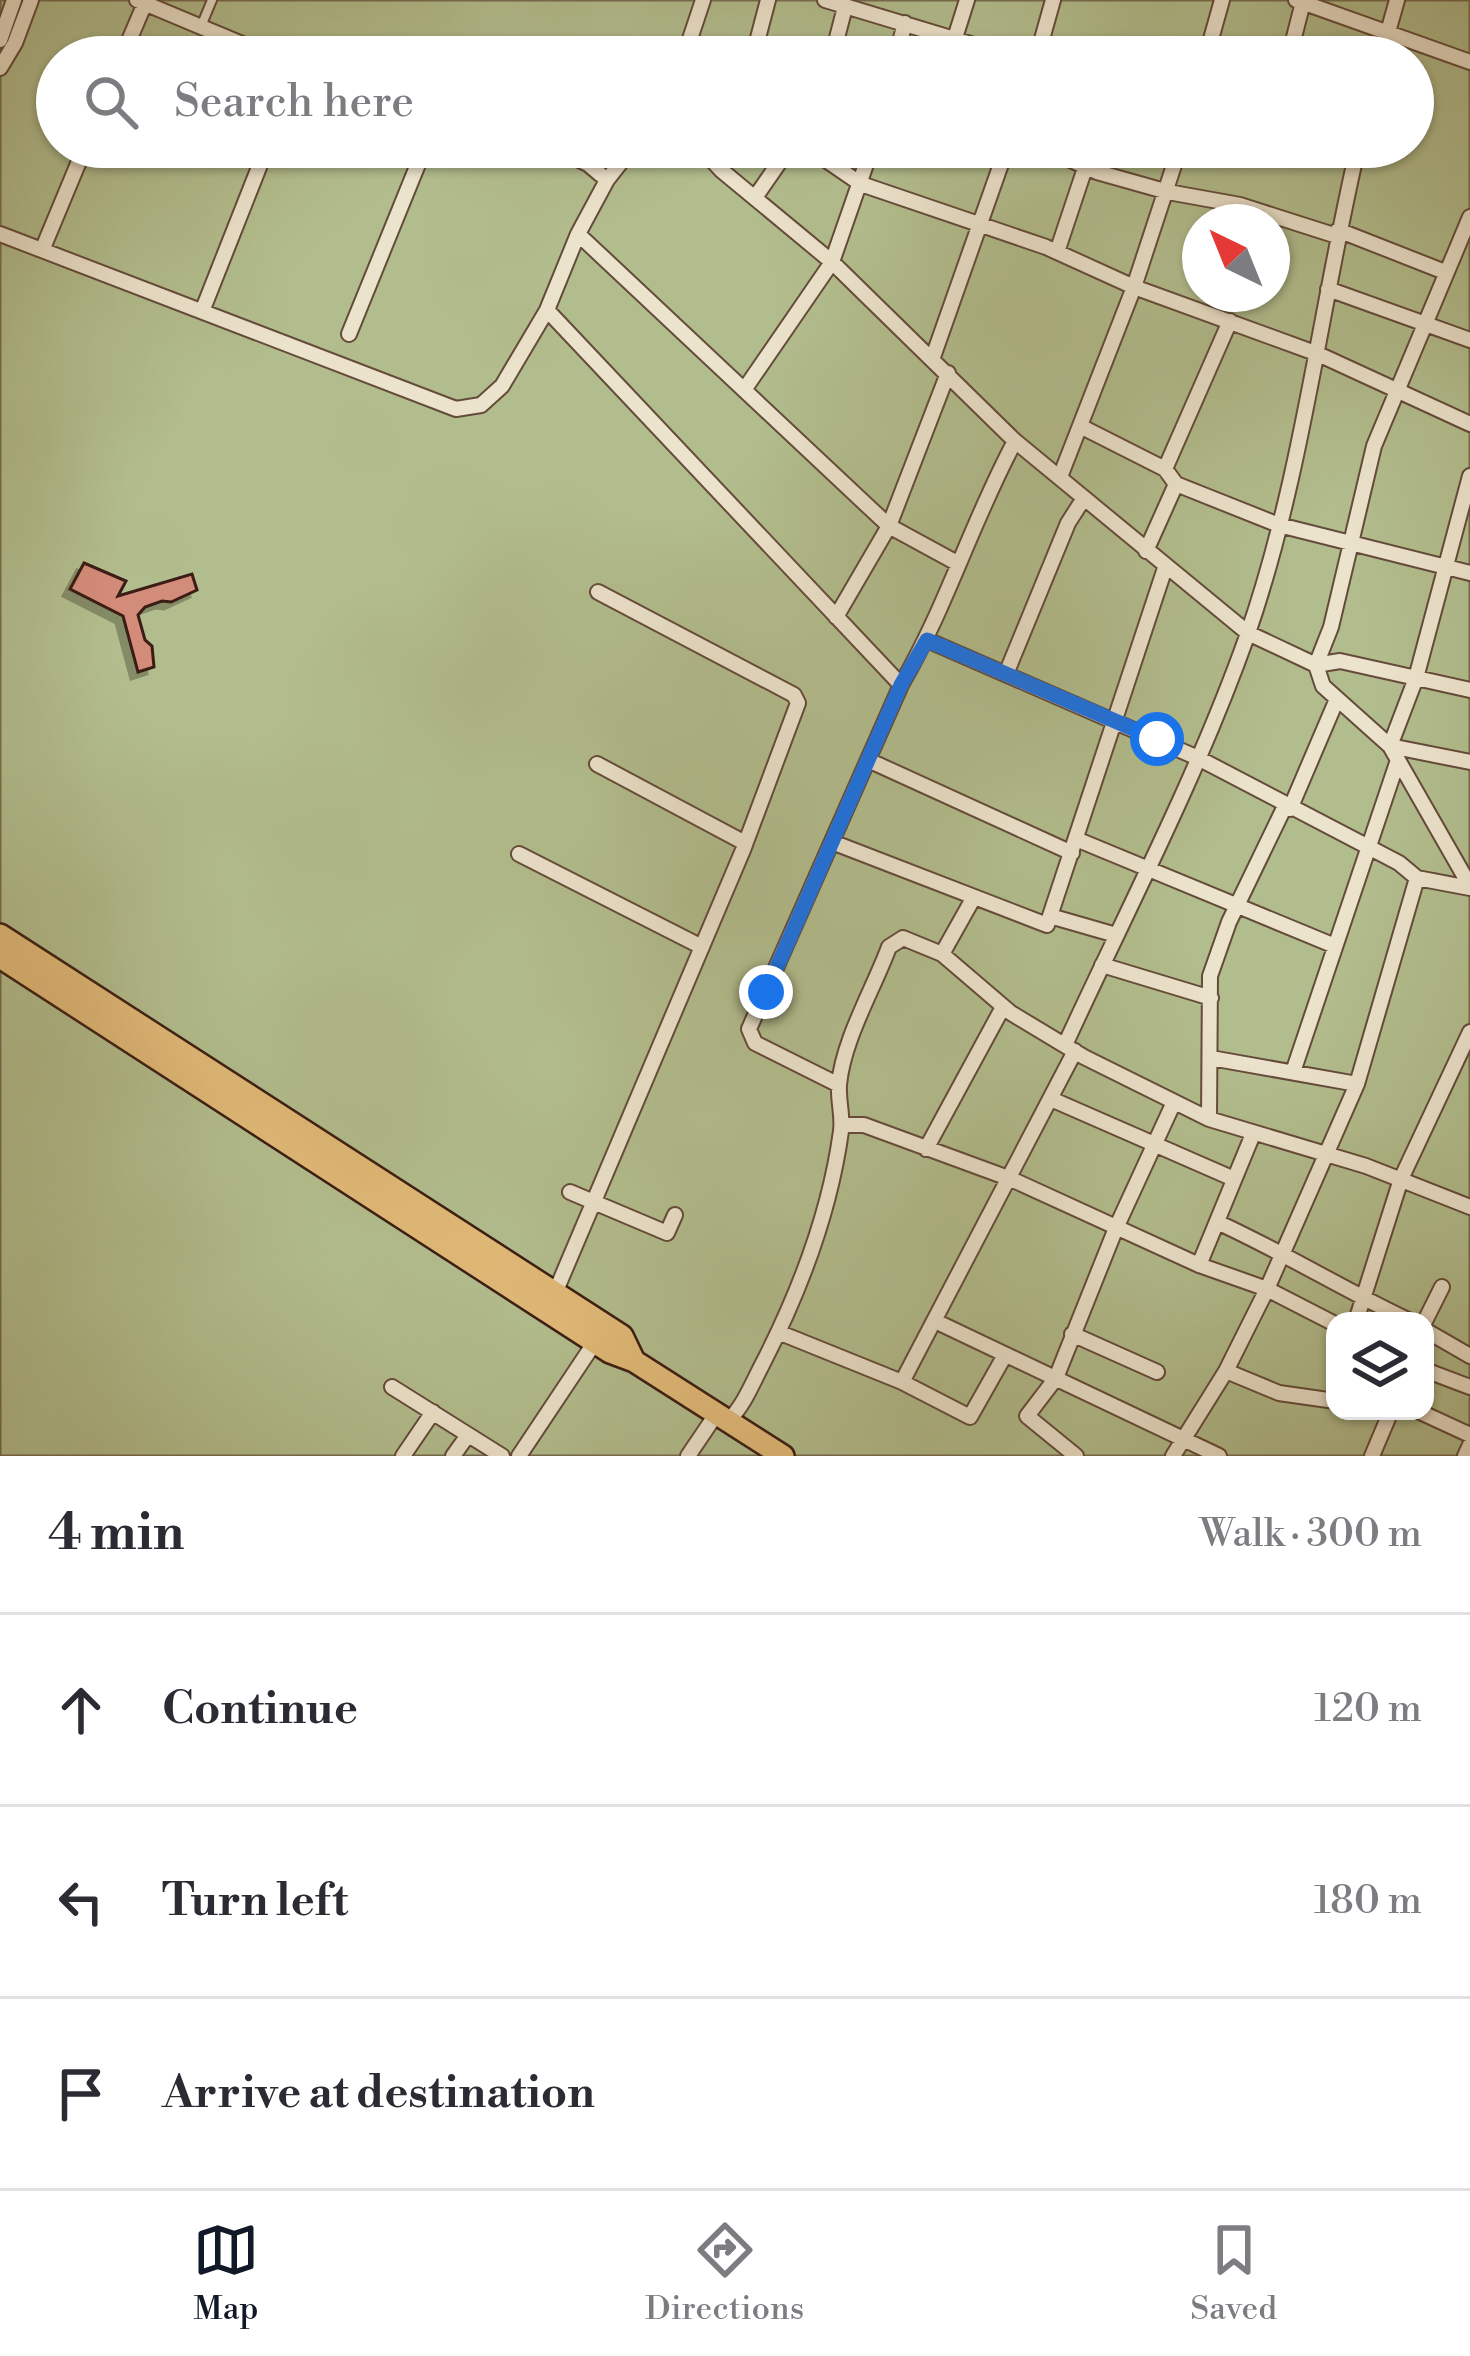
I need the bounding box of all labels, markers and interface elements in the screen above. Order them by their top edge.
search box [36,36,1434,168]
icon: search [78,69,144,135]
text: Search here [174,74,414,131]
north arrow [1182,204,1290,312]
route start [1130,712,1184,766]
route end [739,965,793,1019]
map controls [1326,1312,1434,1420]
button: layers [1326,1312,1434,1420]
text: 4 min [48,1502,184,1566]
text: Walk · 300 m [1200,1510,1422,1559]
icon: ahead [48,1677,114,1743]
text: Continue [162,1681,358,1738]
text: 120 m [1314,1685,1422,1734]
icon: left [48,1869,114,1935]
text: Turn left [162,1873,348,1930]
text: 180 m [1314,1877,1422,1926]
icon: arrive [48,2061,114,2127]
text: Arrive at destination [162,2065,595,2122]
tab: Map [193,2217,259,2330]
tab: Directions [645,2217,804,2330]
tab: Saved [1190,2217,1277,2330]

